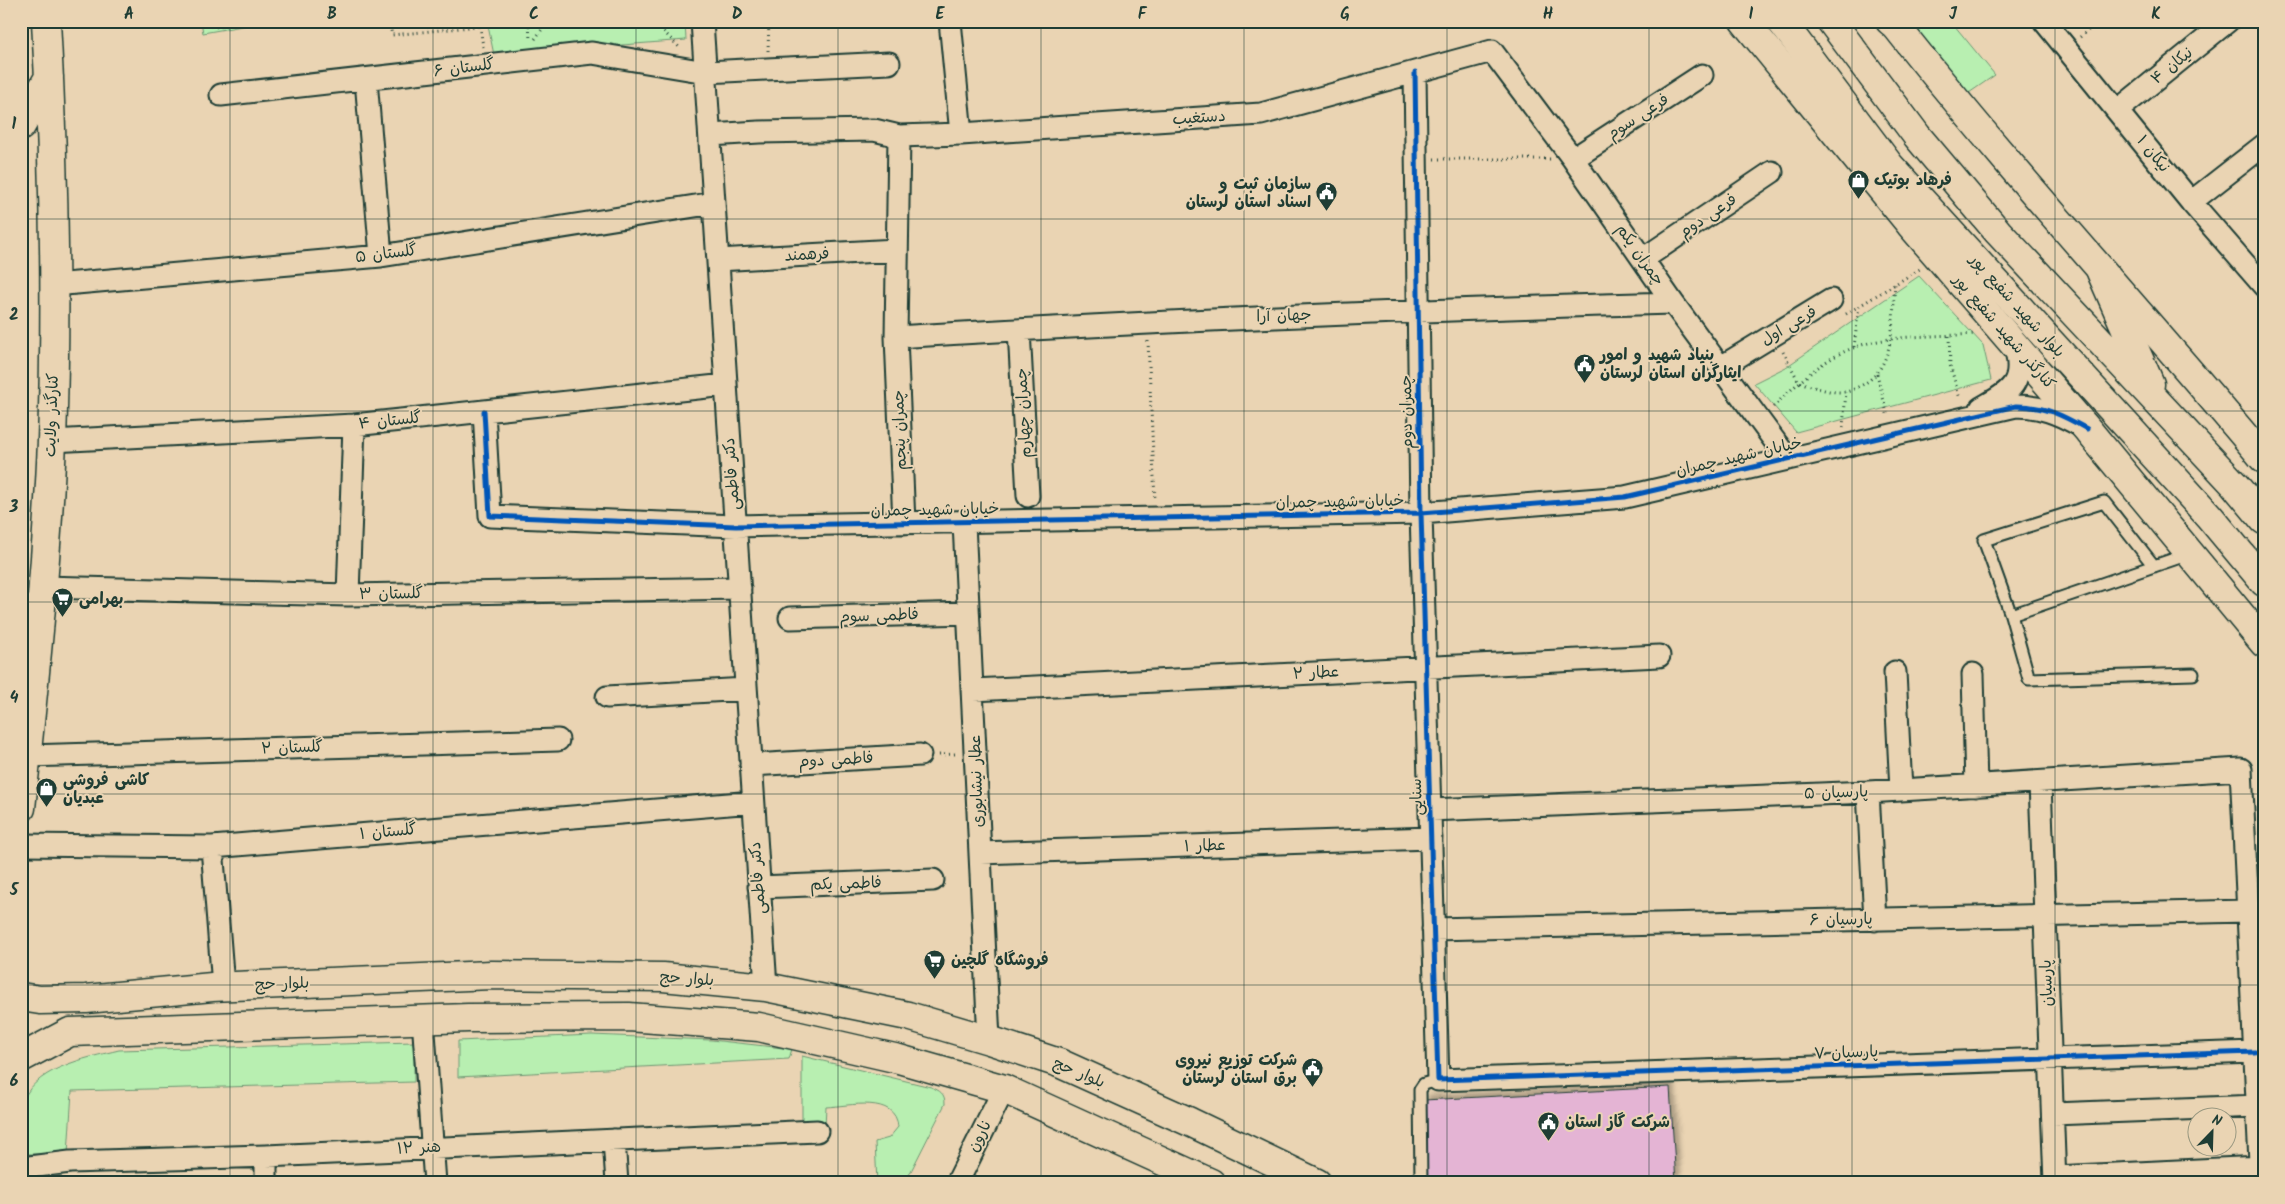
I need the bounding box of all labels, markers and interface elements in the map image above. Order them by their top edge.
text: A [124,2,134,27]
text: B [327,2,337,27]
text: C [529,2,539,27]
text: D [732,2,743,27]
text: E [936,2,946,27]
text: F [1138,2,1148,27]
text: G [1340,2,1350,27]
text: H [1543,2,1553,27]
text: I [1749,2,1754,27]
text: J [1949,2,1958,27]
text: K [2151,2,2161,27]
street label: نیکان ۴ [2145,41,2199,91]
street label: گلستان ۶ [432,52,496,84]
street label: فرعی سوم [1602,88,1674,146]
street label: دستغیب [1172,104,1226,132]
text: 1 [12,112,17,137]
street label: نیکان ۱ [2130,130,2176,178]
shop icon: فرهاد بوتیک [1846,168,1870,199]
place label: فرهاد بوتیک [1874,168,1952,193]
place label: سازمان ثبت و اسناد استان لرستان [1186,172,1311,215]
public building icon: سازمان ثبت و اسناد استان لرستان [1315,181,1339,212]
street label: فرعی دوم [1674,187,1742,245]
street label: چمران یکم [1609,219,1671,291]
street label: گلستان ۵ [354,238,419,270]
street label: فرهمند [784,241,830,269]
street label: بلوار شهید شفیع پور [1962,247,2071,364]
street label: کنارگذر شهید شفیع پور [1945,267,2062,396]
street label: فرعی اول [1756,299,1822,353]
text: 2 [9,303,19,328]
street label: جهان آرا [1256,303,1312,329]
place label: بنیاد شهید و امور ایثارگران استان لرستان [1598,343,1741,386]
public building icon: بنیاد شهید و امور ایثارگران استان لرستان [1572,352,1596,383]
street label: چمران چهارم [1009,367,1039,459]
street label: کنارگذر ولایت [38,372,66,457]
street label: چمران دوم [1394,375,1420,449]
street label: چمران پنجم [886,389,914,471]
street label: گلستان ۴ [357,405,423,437]
street label: خیابان شهید چمران [1673,430,1805,484]
street label: دکتر فاطمی [717,437,747,511]
street label: خیابان شهید چمران [1275,488,1405,516]
text: 3 [9,495,19,520]
street label: خیابان شهید چمران [870,496,1000,524]
street label: گلستان ۳ [359,581,423,607]
supermarket icon: بهرامی [51,587,75,618]
place label: بهرامی [79,587,123,612]
street label: فاطمی سوم [839,602,919,630]
street label: عطار ۲ [1292,659,1340,687]
text: 4 [10,686,19,711]
street label: گلستان ۲ [261,734,324,762]
street label: عطار نیشابوری [963,734,991,828]
street label: فاطمی دوم [798,746,874,774]
place label: کاشی فروشی عبدیان [63,768,149,811]
shop icon: کاشی فروشی عبدیان [35,777,59,808]
street label: سنایی [1404,778,1430,816]
street label: پارسیان ۵ [1803,779,1869,807]
street label: گلستان ۱ [359,817,418,847]
street label: عطار ۱ [1184,833,1226,859]
street label: دکتر فاطمی [743,841,773,915]
street label: فاطمی یکم [810,870,882,898]
text: 5 [9,878,20,903]
street label: پارسیان ۶ [1809,907,1873,933]
supermarket icon: فروشگاه گلچین [923,948,947,979]
place label: فروشگاه گلچین [951,948,1049,973]
street label: پارسیان [2034,959,2060,1007]
street label: بلوار حج [659,965,715,993]
street label: بلوار حج [254,971,310,997]
street label: پارسیان ۷ [1813,1039,1879,1067]
place label: شرکت توزیع نیروی برق استان لرستان [1175,1048,1297,1091]
street label: بلوار حج [1049,1051,1109,1095]
public building icon: شرکت توزیع نیروی برق استان لرستان [1301,1057,1325,1088]
text: 6 [10,1069,19,1094]
north arrow [2188,1106,2238,1156]
text: N [2208,1109,2225,1133]
public building icon: شرکت گاز استان [1537,1110,1561,1141]
place label: شرکت گاز استان [1565,1110,1670,1135]
street label: نارون [961,1115,999,1157]
street label: هنر ۱۲ [396,1134,442,1162]

